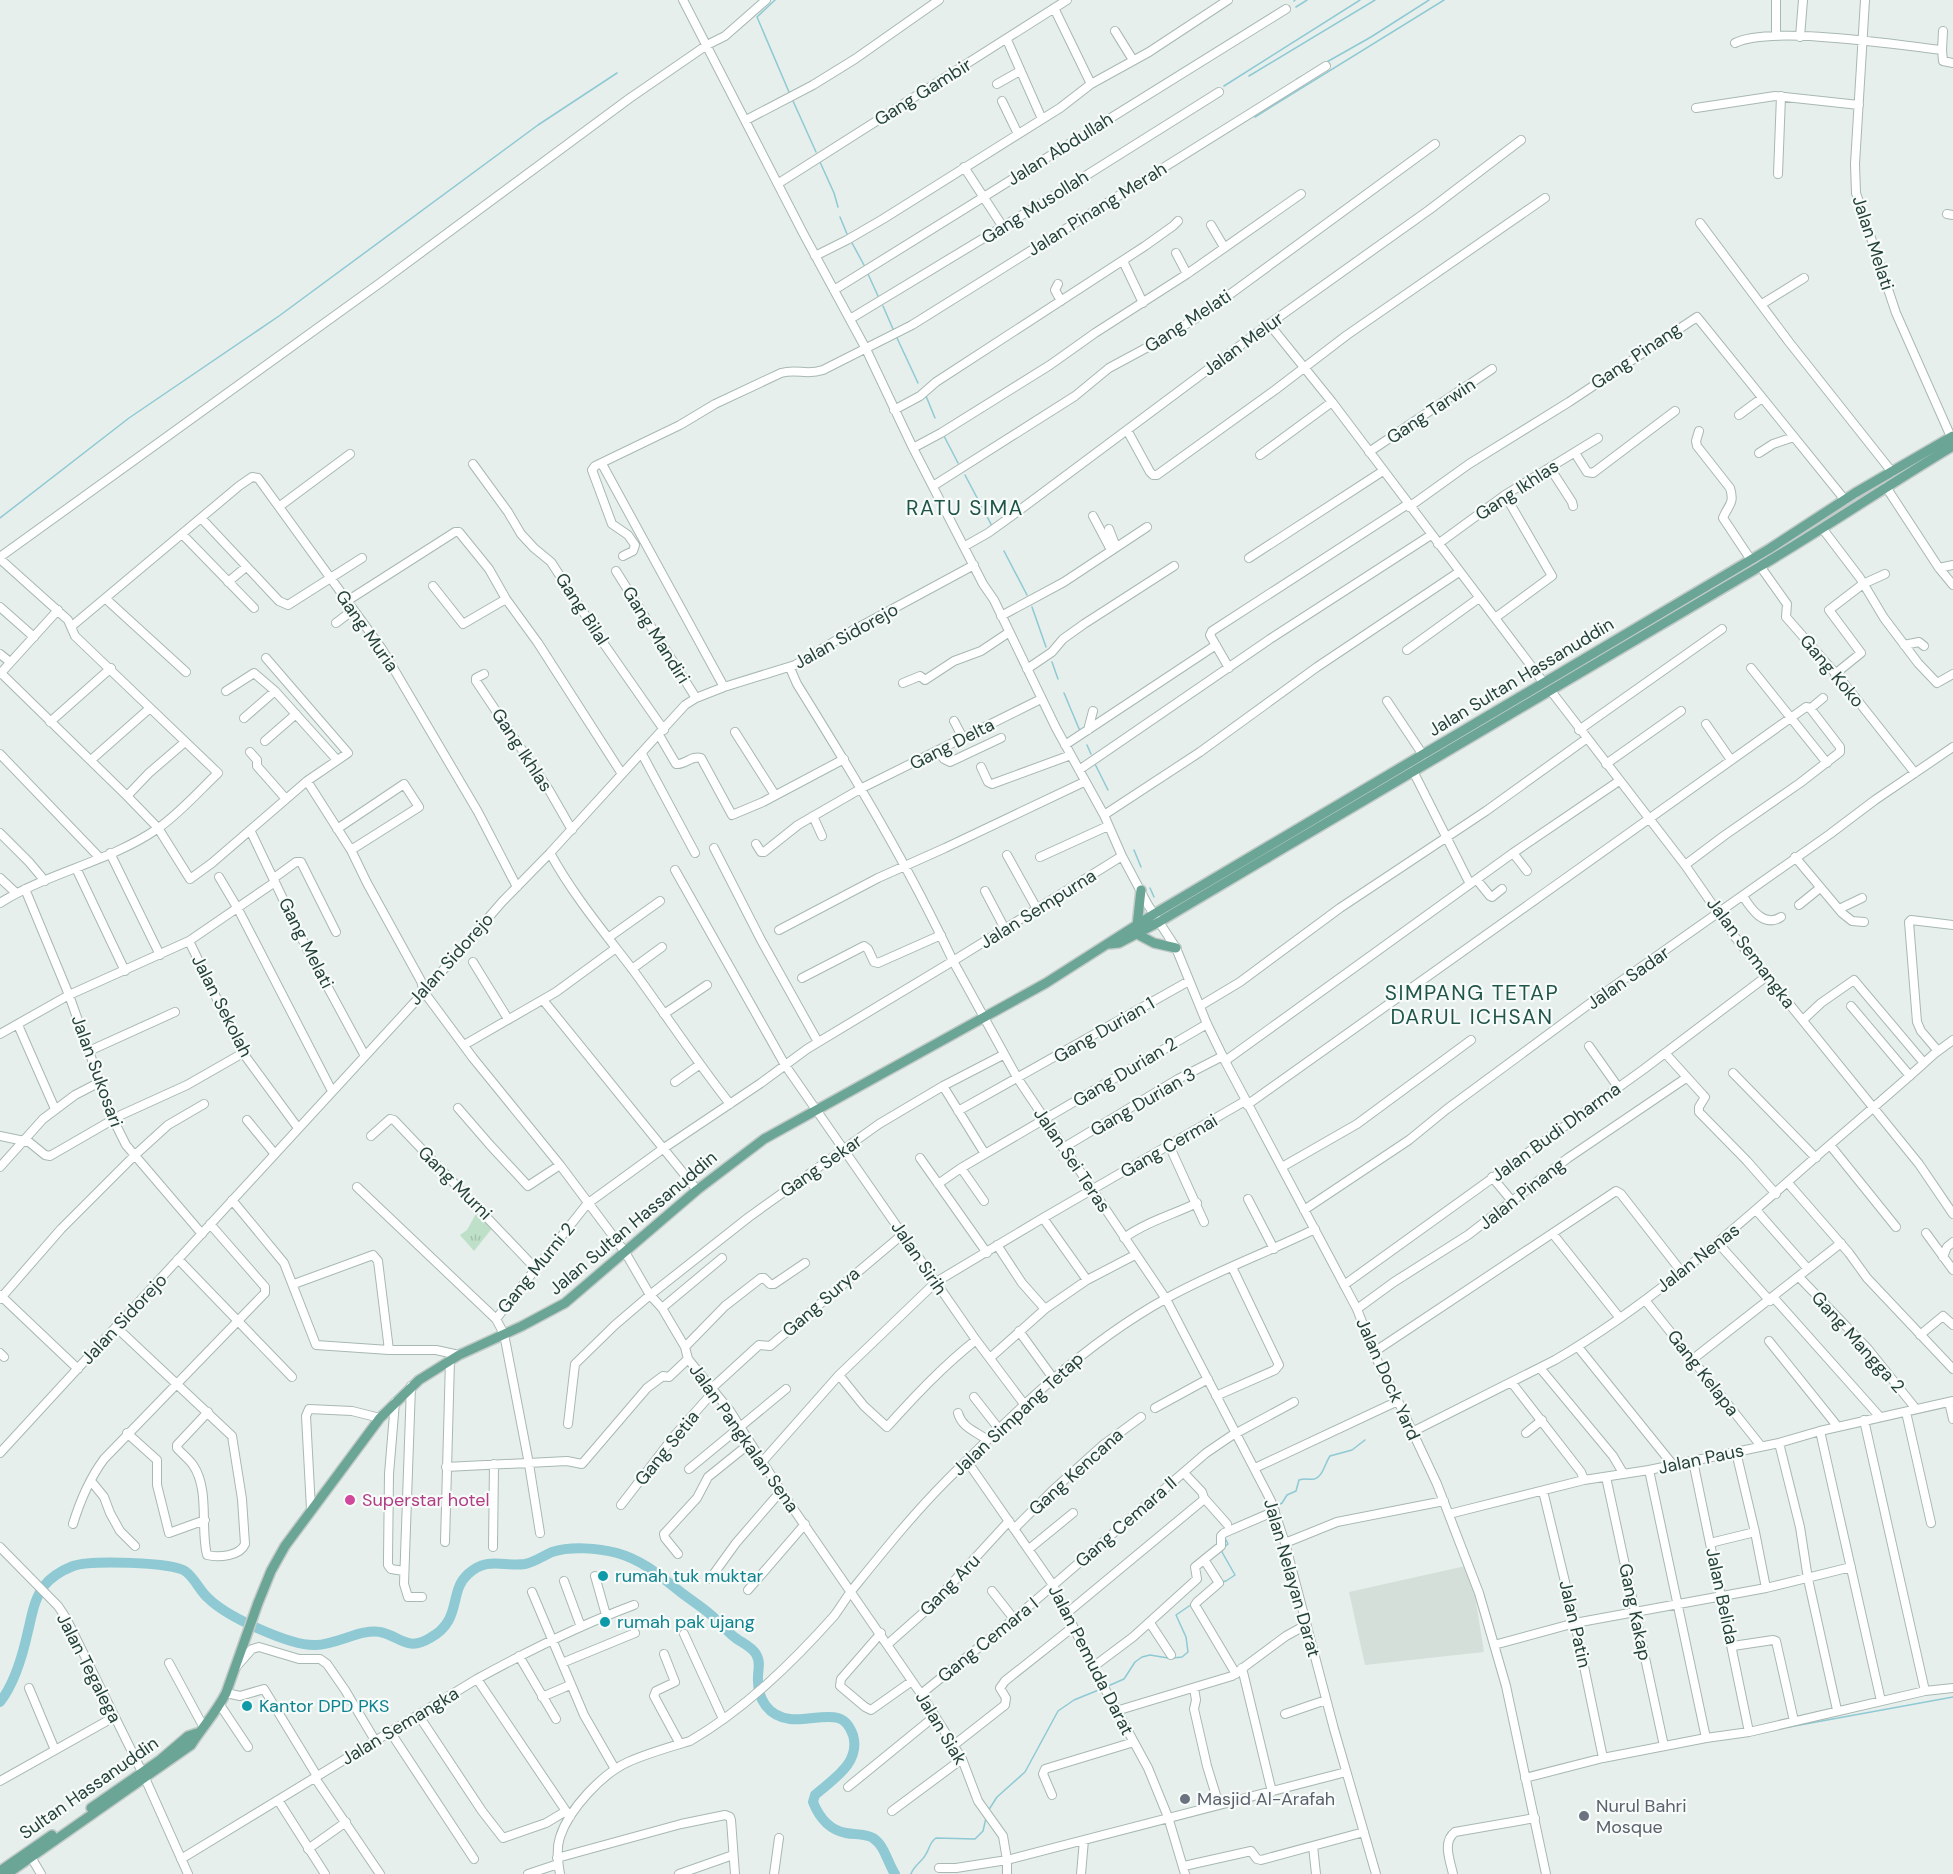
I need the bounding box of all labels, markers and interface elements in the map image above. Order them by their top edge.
street label: Gang Gambir [870,52,976,131]
street label: Jalan Abdullah [1002,107,1118,191]
street label: Jalan Pinang Merah [1023,156,1171,262]
street label: Gang Musollah [977,165,1093,249]
street label: Jalan Melati [1846,193,1900,293]
street label: Gang Melati [1140,284,1236,358]
street label: Jalan Melur [1198,306,1288,381]
street label: Gang Pinang [1586,317,1686,395]
street label: Gang Tarwin [1382,372,1480,450]
street label: Gang Ikhlas [1471,454,1563,526]
district label: RATU SIMA [906,494,1024,522]
street label: Gang Bilal [550,568,614,650]
street label: Gang Mandiri [617,582,695,688]
street label: Gang Muria [330,585,404,677]
street label: Jalan Sidorejo [789,597,903,675]
street label: Jalan Sultan Hassanuddin [1424,612,1618,742]
street label: Gang Koko [1794,629,1870,713]
street label: Gang Ikhlas [486,704,558,796]
street label: Gang Delta [906,712,998,776]
street label: Jalan Sempurna [975,864,1101,954]
street label: Gang Melati [273,893,339,993]
street label: Jalan Semangka [1701,893,1801,1013]
street label: Jalan Sidorejo [403,908,499,1010]
street label: Jalan Sadar [1582,941,1674,1015]
street label: Jalan Sekolah [186,951,258,1061]
district label: SIMPANG TETAP DARUL ICHSAN [1385,979,1559,1031]
street label: Gang Durian 1 [1049,991,1159,1069]
street label: Jalan Sukosari [66,1012,128,1130]
street label: Gang Durian 2 [1068,1031,1182,1113]
street label: Gang Durian 3 [1086,1062,1200,1142]
street label: Jalan Budi Dharma [1487,1077,1625,1187]
street label: Jalan Sei Teras [1028,1103,1116,1217]
street label: Gang Cermai [1116,1108,1222,1184]
street label: Gang Sekar [775,1129,867,1203]
street label: Gang Murni [413,1141,497,1225]
street label: Jalan Sultan Hassanuddin [544,1146,722,1300]
street label: Jalan Pinang [1474,1153,1570,1235]
street label: Gang Murni 2 [492,1217,580,1319]
street label: Jalan Sirih [886,1217,952,1299]
street label: Jalan Nenas [1651,1218,1745,1298]
street label: Gang Surya [777,1262,865,1342]
street label: Jalan Sidorejo [76,1268,172,1370]
street label: Gang Mangga 2 [1806,1286,1910,1398]
street label: Jalan Dock Yard [1350,1314,1426,1444]
street label: Gang Kelapa [1662,1325,1744,1421]
street label: Jalan Simpang Tetap [947,1347,1089,1481]
street label: Jalan Pangkalan Sena [684,1359,804,1517]
street label: Gang Setia [629,1405,705,1491]
street label: Gang Kencana [1024,1423,1128,1521]
street label: Jalan Paus [1656,1438,1746,1480]
street label: Gang Cemara II [1070,1471,1182,1573]
place label: Superstar hotel [362,1488,490,1512]
marker: Superstar hotel [343,1493,357,1507]
street label: Jalan Nelayan Darat [1258,1496,1326,1660]
street label: Jalan Belida [1700,1545,1744,1647]
street label: Gang Aru [914,1549,986,1621]
street label: Gang Kakap [1613,1561,1657,1663]
place label: rumah tuk muktar [615,1564,763,1588]
marker: rumah tuk muktar [596,1569,610,1583]
street label: Jalan Patin [1553,1578,1597,1670]
street label: Jalan Pemuda Darat [1043,1581,1139,1739]
street label: Gang Cemara I [933,1592,1043,1688]
street label: Jalan Tegalega [51,1609,127,1727]
place label: rumah pak ujang [617,1610,755,1634]
marker: rumah pak ujang [598,1615,612,1629]
street label: Jalan Semangka [337,1681,463,1771]
street label: Jalan Siak [910,1687,972,1769]
place label: Kantor DPD PKS [259,1694,390,1718]
marker: Kantor DPD PKS [240,1699,254,1713]
street label: Sultan Hassanuddin [15,1731,163,1845]
place label: Masjid Al-Arafah [1197,1787,1335,1811]
marker: Masjid Al-Arafah [1178,1792,1192,1806]
place label: Nurul Bahri Mosque [1596,1794,1687,1839]
marker: Nurul Bahri Mosque [1577,1809,1591,1823]

